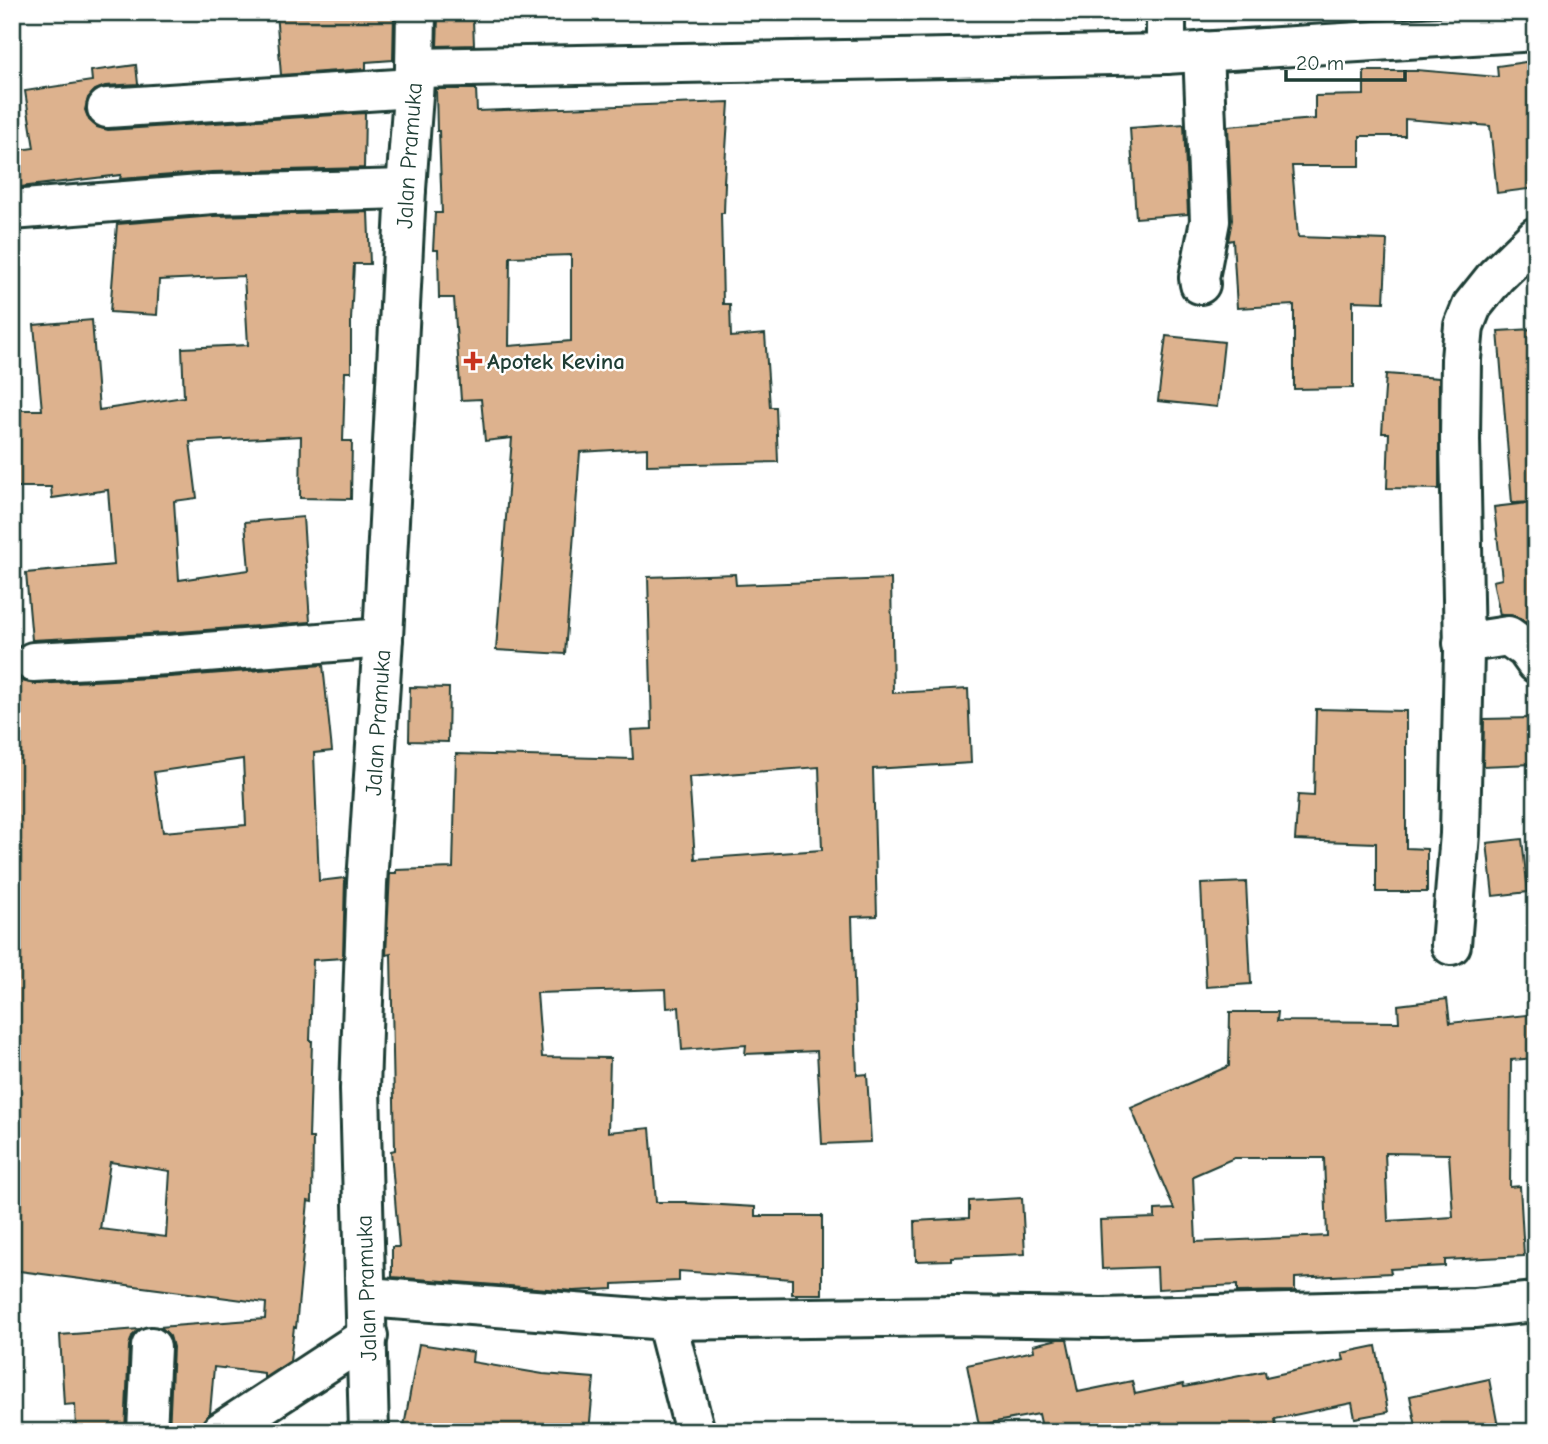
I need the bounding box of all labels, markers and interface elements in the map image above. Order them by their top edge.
scale bar [1286,38,1404,82]
text: 20 m [1296,51,1344,75]
street label: Jalan Pramuka [391,81,428,229]
place label: Apotek Kevina [487,348,625,375]
marker: Apotek Kevina [465,353,481,369]
street label: Jalan Pramuka [360,649,396,797]
street label: Jalan Pramuka [350,1214,383,1362]

